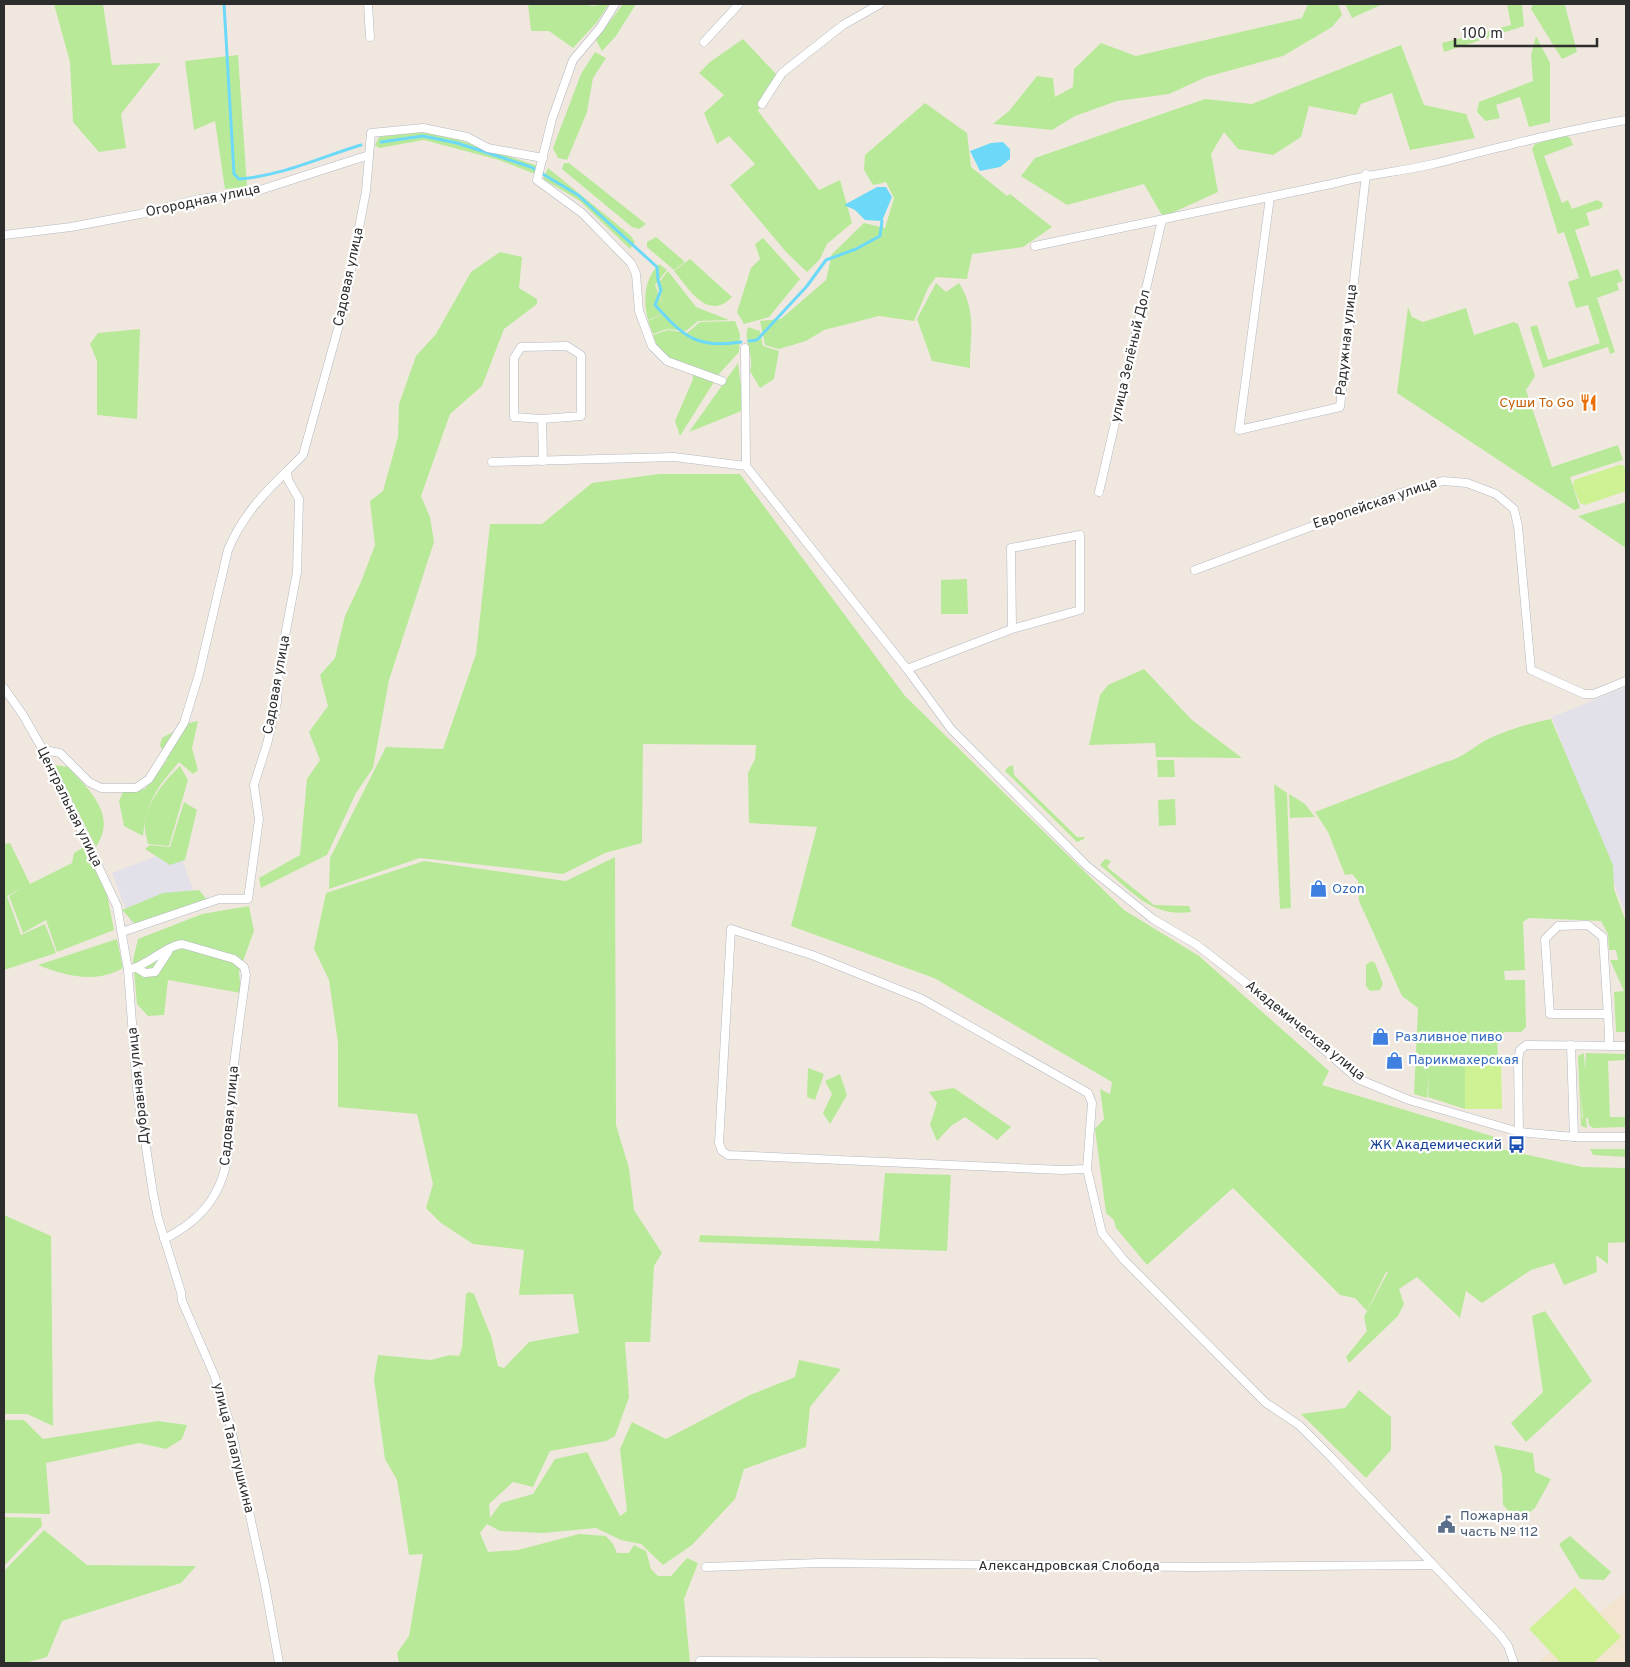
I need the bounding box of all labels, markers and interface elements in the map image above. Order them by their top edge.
scale bar [1455,15,1598,47]
text: 100 m [1462,25,1503,44]
street label: Огородная улица [144,181,262,221]
street label: Садовая улица [330,226,368,328]
street label: Радужная улица [1333,283,1361,397]
street label: улица Зелёный Дол [1107,288,1155,424]
restaurant icon: Суши To Go [1578,393,1598,413]
place label: Суши To Go [1499,395,1574,412]
street label: Европейская улица [1311,475,1439,533]
street label: Садовая улица [260,634,294,736]
street label: Центральная улица [33,744,105,870]
shop icon: Ozon [1308,879,1328,899]
place label: Ozon [1332,881,1365,898]
street label: Академическая улица [1242,977,1368,1085]
street label: Дубравная улица [124,1026,154,1146]
shop icon: Разливное пиво [1371,1027,1391,1047]
place label: Разливное пиво [1395,1029,1503,1046]
shop icon: Парикмахерская [1384,1050,1404,1070]
place label: Парикмахерская [1408,1052,1519,1069]
street label: Садовая улица [217,1065,243,1167]
bus stop icon: ЖК Академический [1506,1135,1526,1155]
place label: ЖК Академический [1370,1137,1502,1154]
street label: улица Талалушкина [209,1381,257,1515]
place label: Пожарная часть № 112 [1460,1508,1538,1541]
public building icon: Пожарная часть № 112 [1436,1514,1456,1534]
street label: Александровская Слобода [978,1558,1160,1575]

